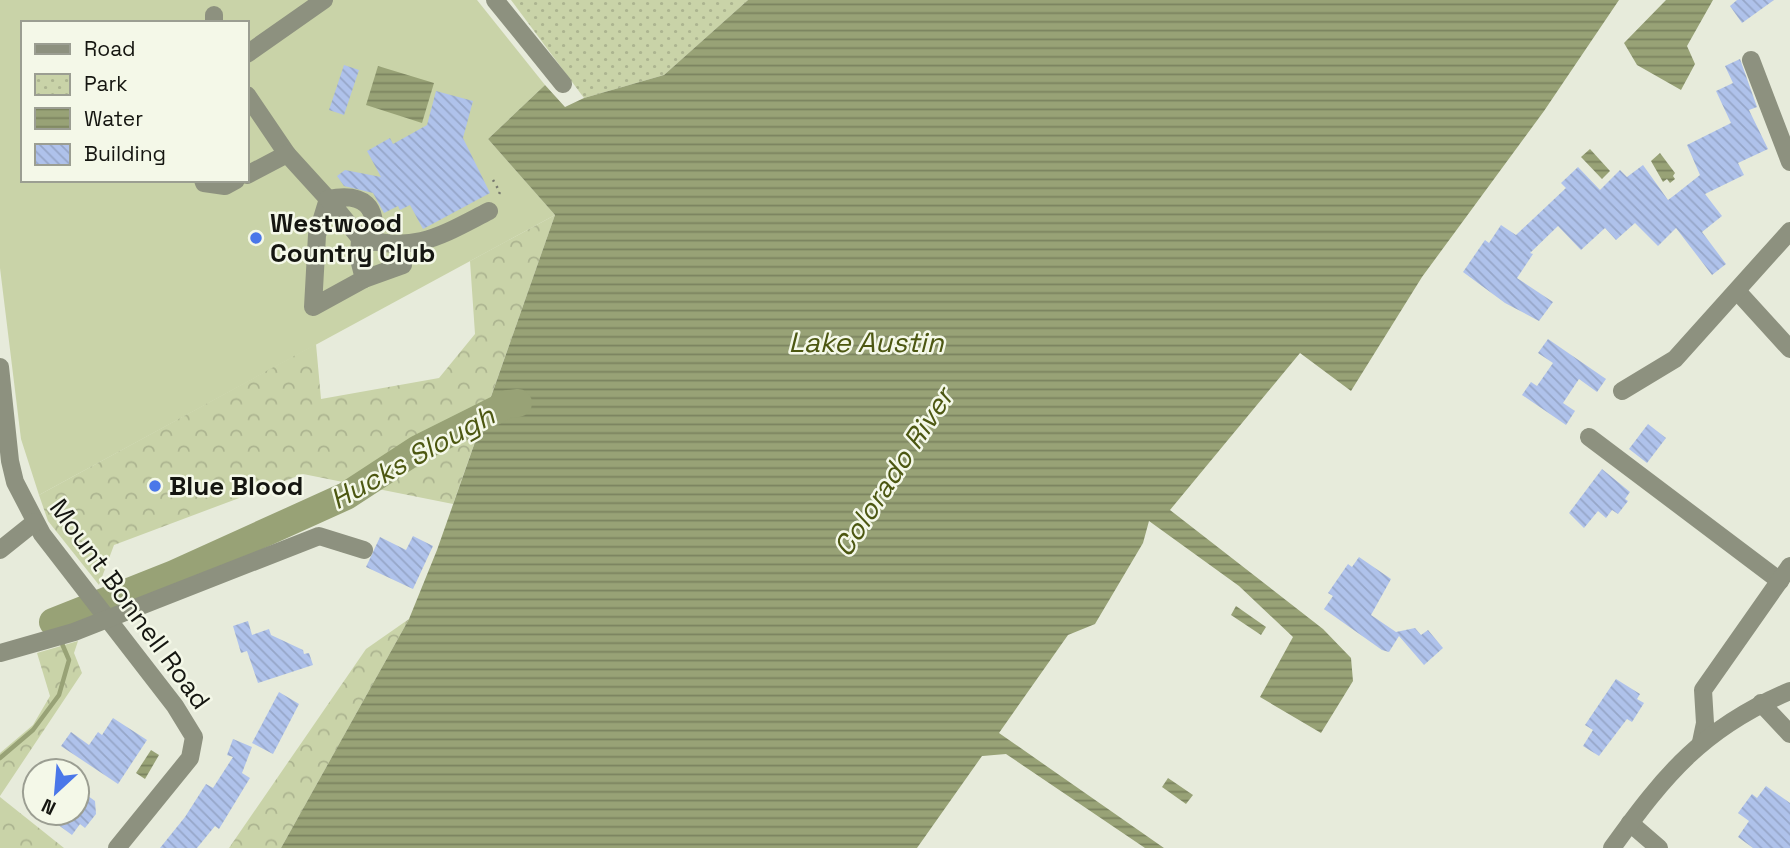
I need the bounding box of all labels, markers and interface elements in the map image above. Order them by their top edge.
legend [21,21,248,182]
text: Road [84,35,136,62]
text: Park [84,70,128,97]
text: Water [84,105,143,132]
text: Building [84,140,166,167]
place label: Westwood Country Club [270,206,435,270]
marker: Westwood Country Club [248,230,264,246]
water label: Lake Austin [788,324,944,360]
water label: Colorado River [825,378,963,563]
water label: Hucks Slough [323,397,501,517]
place label: Blue Blood [169,469,303,503]
marker: Blue Blood [147,478,163,494]
street label: Mount Bonnell Road [42,492,218,716]
north arrow [21,757,91,827]
text: N [38,793,60,821]

